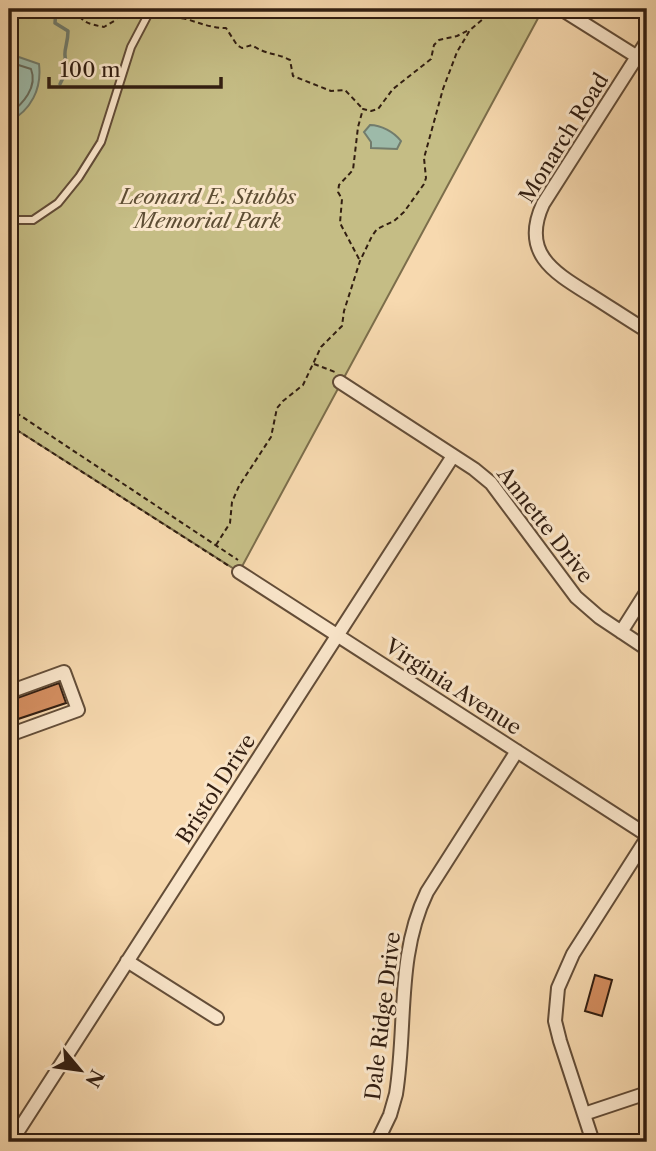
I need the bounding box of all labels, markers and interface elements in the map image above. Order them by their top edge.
scale bar [49,46,220,90]
text: 100 m [60,57,121,82]
street label: Monarch Road [514,68,614,207]
park label: Leonard E. Stubbs Memorial Park [118,184,297,233]
street label: Annette Drive [492,461,598,588]
street label: Virginia Avenue [380,633,526,740]
street label: Bristol Drive [171,729,260,848]
street label: Dale Ridge Drive [360,930,405,1101]
north arrow [46,1036,116,1106]
text: N [80,1065,108,1091]

